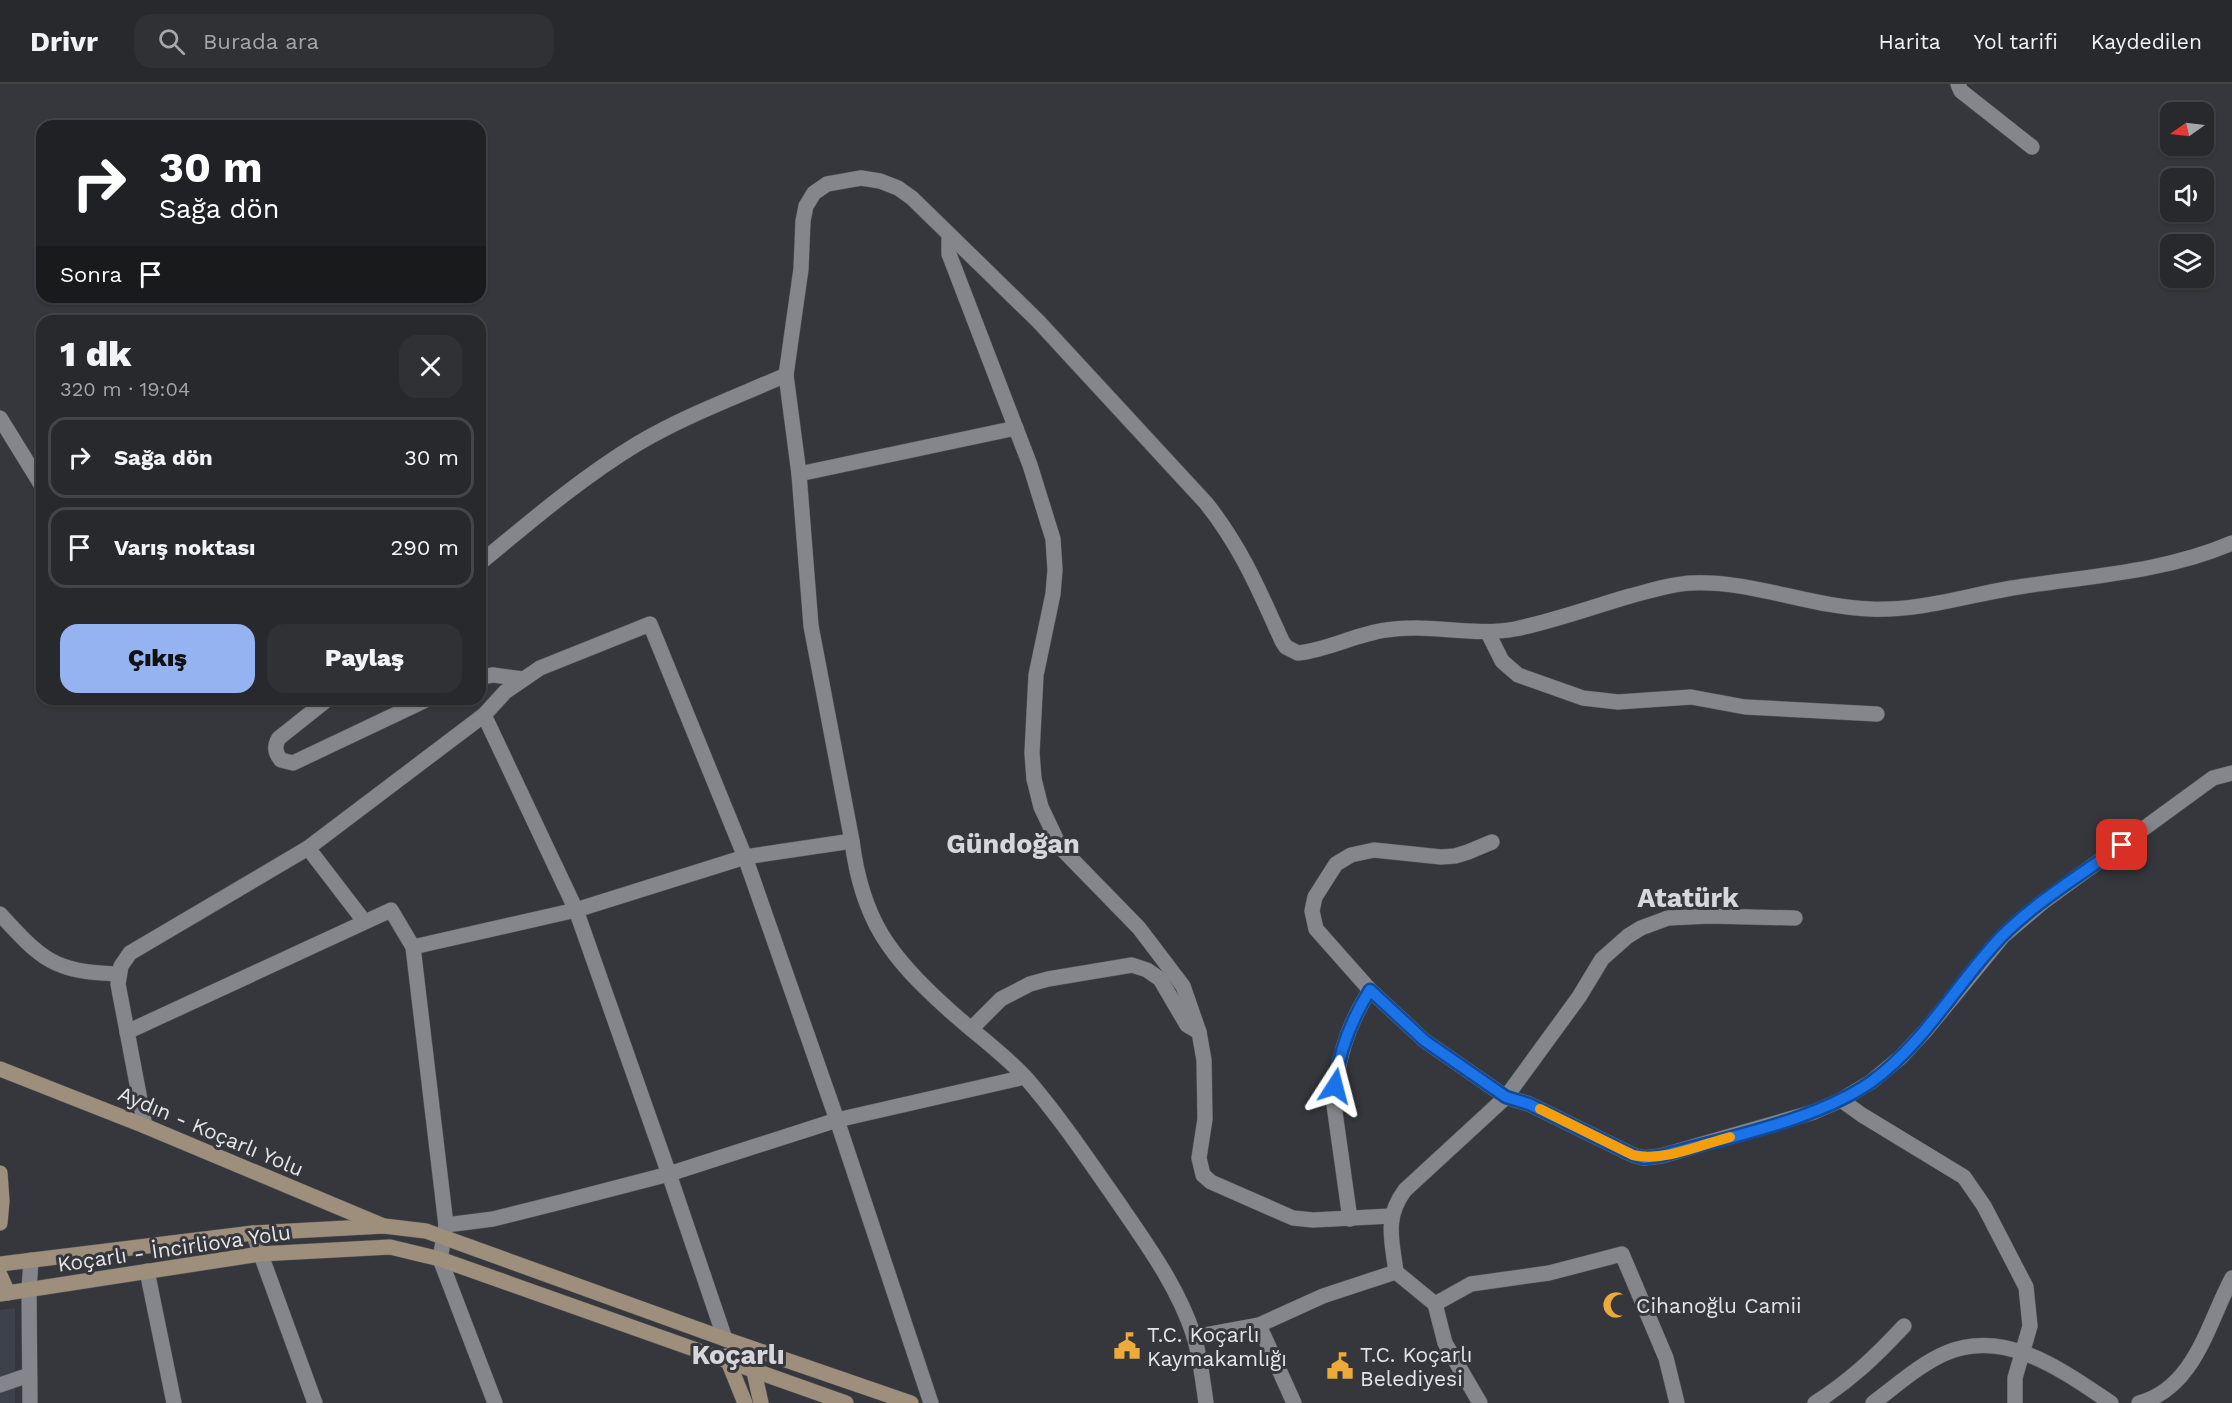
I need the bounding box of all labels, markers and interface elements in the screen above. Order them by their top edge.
search box [134,14,554,68]
text: Drivr [30,25,98,58]
icon: search [155,25,188,58]
text: Burada ara [203,29,319,54]
text: Harita [1879,29,1941,54]
text: Yol tarifi [1974,29,2058,54]
text: Kaydedilen [2091,29,2202,54]
north arrow [2160,102,2214,156]
map controls [2160,102,2214,288]
text: 30 m [159,143,263,192]
icon: right [60,144,138,222]
button: sound [2160,168,2214,222]
text: Sağa dön [159,193,279,225]
button: layers [2160,234,2214,288]
icon: arrive [134,258,167,291]
text: Sonra [60,262,122,287]
text: 1 dk [60,333,131,375]
button: close [399,335,462,398]
text: 320 m · 19:04 [60,377,190,401]
icon: right [63,441,96,474]
text: Sağa dön [114,445,213,470]
text: 30 m [404,445,459,470]
icon: arrive [63,531,96,564]
text: Varış noktası [114,535,256,560]
text: 290 m [390,535,459,560]
button: Çıkış [60,624,255,693]
button: Paylaş [267,624,462,693]
pin [2096,819,2147,870]
district label: Gündoğan [946,828,1080,860]
icon: arrive [2105,828,2138,861]
district label: Atatürk [1637,882,1739,914]
position arrow [1303,1054,1367,1118]
street label: Aydın - Koçarlı Yolu [115,1081,307,1181]
street label: Koçarlı - İncirliova Yolu [56,1219,292,1277]
mosque icon: Cihanoğlu Camii [1601,1290,1631,1320]
place label: Cihanoğlu Camii [1636,1293,1802,1318]
place label: T.C. Koçarlı Kaymakamlığı [1147,1322,1287,1371]
public building icon: T.C. Koçarlı Kaymakamlığı [1112,1331,1142,1361]
district label: Koçarlı [691,1339,785,1371]
place label: T.C. Koçarlı Belediyesi [1360,1342,1472,1391]
public building icon: T.C. Koçarlı Belediyesi [1325,1351,1355,1381]

